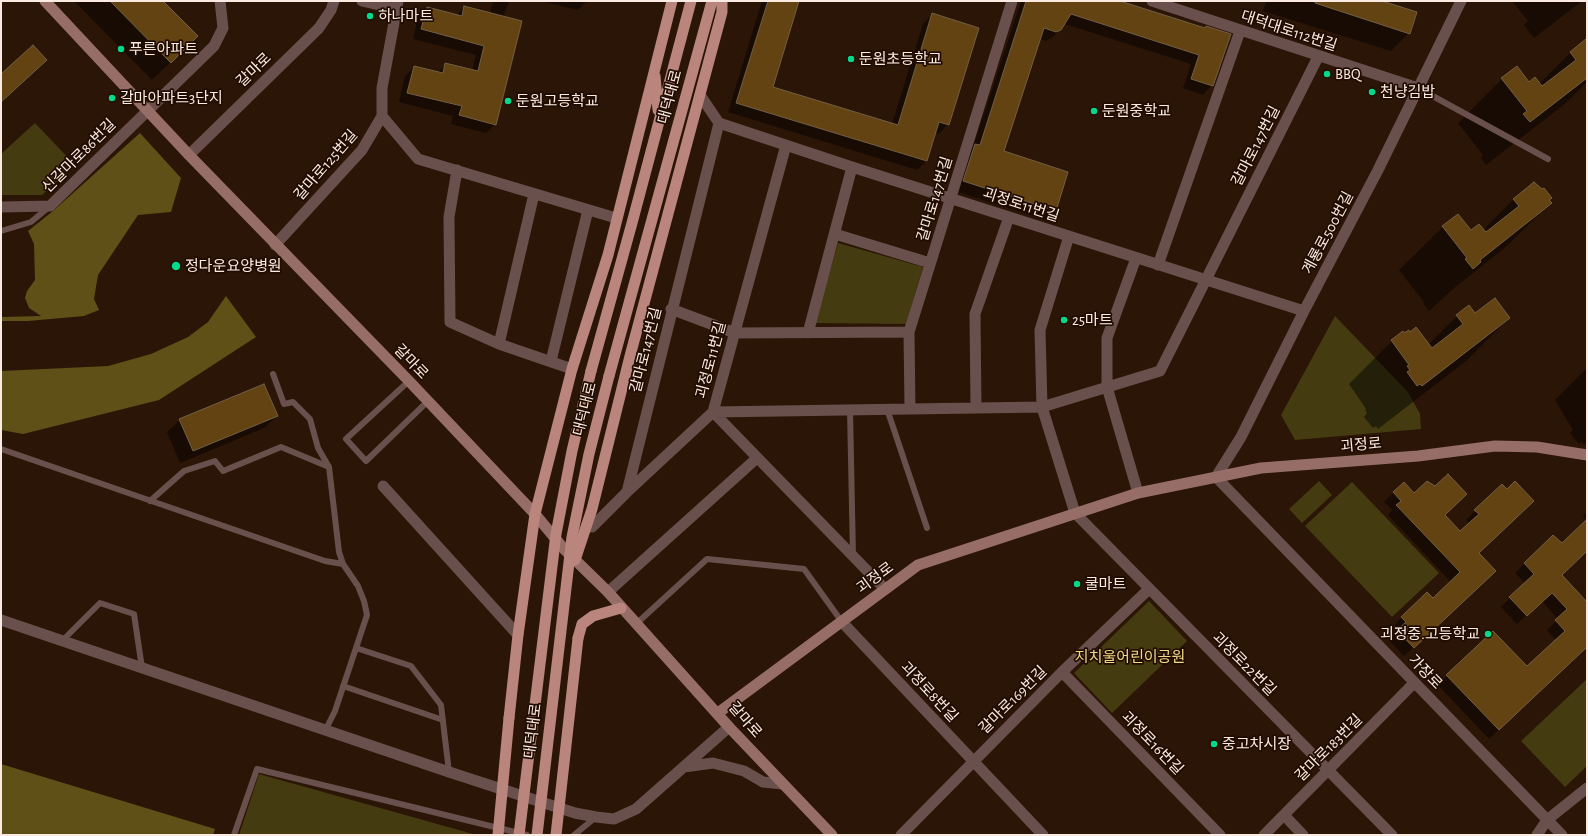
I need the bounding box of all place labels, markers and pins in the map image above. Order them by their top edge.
place label: 하나마트 [378,7,433,25]
marker: 하나마트 [365,11,375,21]
place label: 푸른아파트 [129,40,198,58]
marker: 푸른아파트 [116,44,126,54]
place label: 둔원초등학교 [859,50,942,68]
marker: 둔원초등학교 [846,54,856,64]
place label: BBQ [1335,65,1361,83]
marker: BBQ [1322,69,1332,79]
place label: 천냥김밥 [1380,83,1435,101]
marker: 천냥김밥 [1367,87,1377,97]
place label: 갈마아파트3단지 [120,89,223,107]
place label: 둔원고등학교 [516,92,599,110]
marker: 갈마아파트3단지 [107,93,117,103]
marker: 둔원고등학교 [503,96,513,106]
place label: 둔원중학교 [1102,102,1171,120]
marker: 둔원중학교 [1089,106,1099,116]
place label: 정다운요양병원 [185,257,282,275]
marker: 정다운요양병원 [170,260,182,272]
place label: 25마트 [1072,311,1113,329]
marker: 25마트 [1059,315,1069,325]
place label: 쿨마트 [1085,575,1126,593]
marker: 쿨마트 [1072,579,1082,589]
place label: 괴정중.고등학교 [1380,625,1480,643]
marker: 괴정중.고등학교 [1483,629,1493,639]
place label: 중고차시장 [1222,735,1291,753]
marker: 중고차시장 [1209,739,1219,749]

